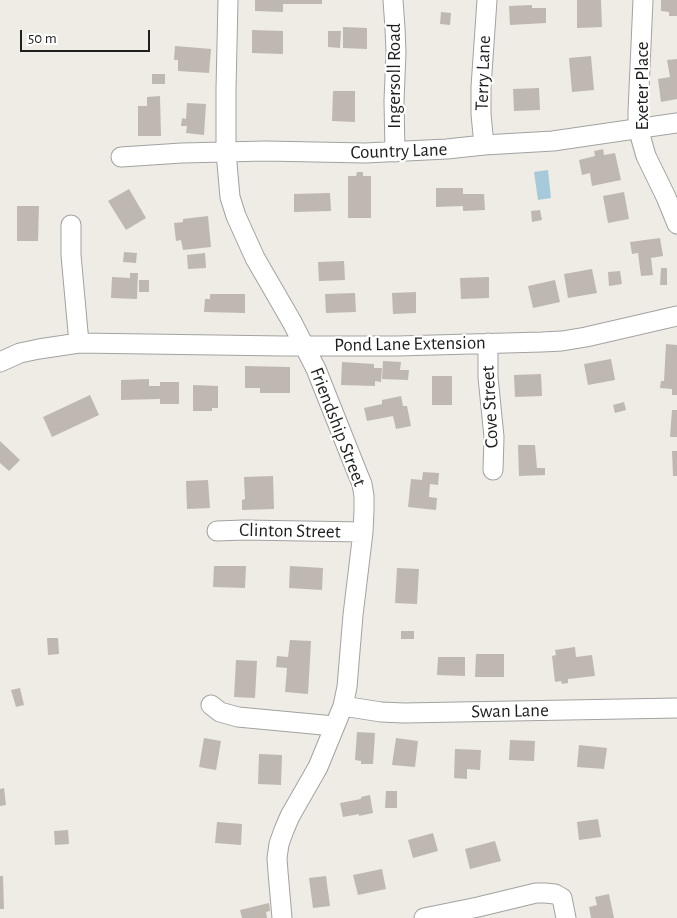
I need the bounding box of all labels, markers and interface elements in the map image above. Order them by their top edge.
scale bar [22,20,152,52]
street label: Ingersoll Road [383,23,405,129]
text: 50 m [28,31,57,46]
street label: Terry Lane [470,35,496,111]
street label: Exeter Place [631,41,653,131]
street label: Country Lane [350,138,448,164]
street label: Pond Lane Extension [334,331,486,357]
street label: Friendship Street [305,364,371,490]
street label: Cove Street [476,365,504,449]
street label: Clinton Street [239,519,341,543]
street label: Swan Lane [471,699,549,723]

